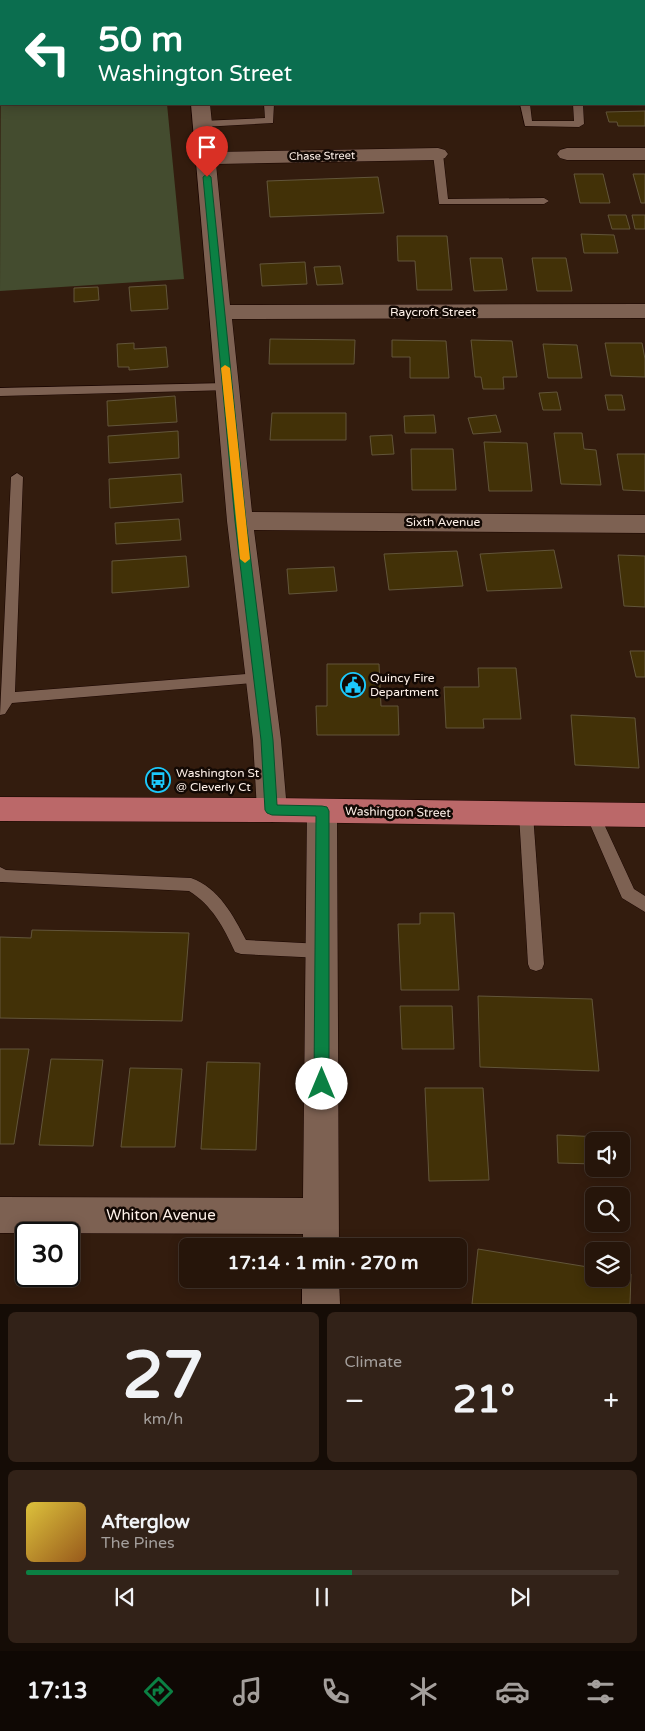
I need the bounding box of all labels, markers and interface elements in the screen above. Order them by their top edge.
text: 50 m [98,19,183,61]
icon: left [15,20,80,85]
text: Washington Street [98,61,292,87]
pin [186,126,228,177]
icon: arrive [193,133,221,161]
street label: Chase Street [289,149,355,163]
street label: Raycroft Street [390,305,476,319]
street label: Sixth Avenue [406,515,481,529]
place label: Quincy Fire Department [370,671,439,699]
public building icon: Quincy Fire Department [340,672,366,698]
place label: Washington St @ Cleverly Ct [176,766,260,794]
bus stop icon: Washington St @ Cleverly Ct [145,767,171,793]
street label: Washington Street [345,804,451,820]
position arrow [295,1057,347,1109]
map controls [585,1132,630,1287]
button: sound [585,1132,630,1177]
button: search [585,1187,630,1232]
street label: Whiton Avenue [106,1206,216,1224]
speed limit sign: 30 [15,1222,80,1287]
button: layers [585,1242,630,1287]
text: 17:14 · 1 min · 270 m [227,1252,419,1274]
text: 27 [122,1337,204,1416]
text: Climate [345,1352,402,1372]
text: 21° [453,1377,515,1423]
text: − [345,1384,364,1418]
text: + [603,1384,619,1418]
text: km/h [143,1409,183,1429]
text: Afterglow [101,1511,190,1533]
text: The Pines [101,1533,175,1553]
icon: previous [111,1583,139,1611]
icon: pause [308,1583,336,1611]
icon: next [506,1583,534,1611]
icon: directions [141,1674,176,1709]
icon: music [230,1674,265,1709]
icon: phone [318,1674,353,1709]
icon: climate [406,1674,441,1709]
icon: car [495,1674,530,1709]
icon: filters [583,1674,618,1709]
text: 17:13 [27,1678,88,1704]

